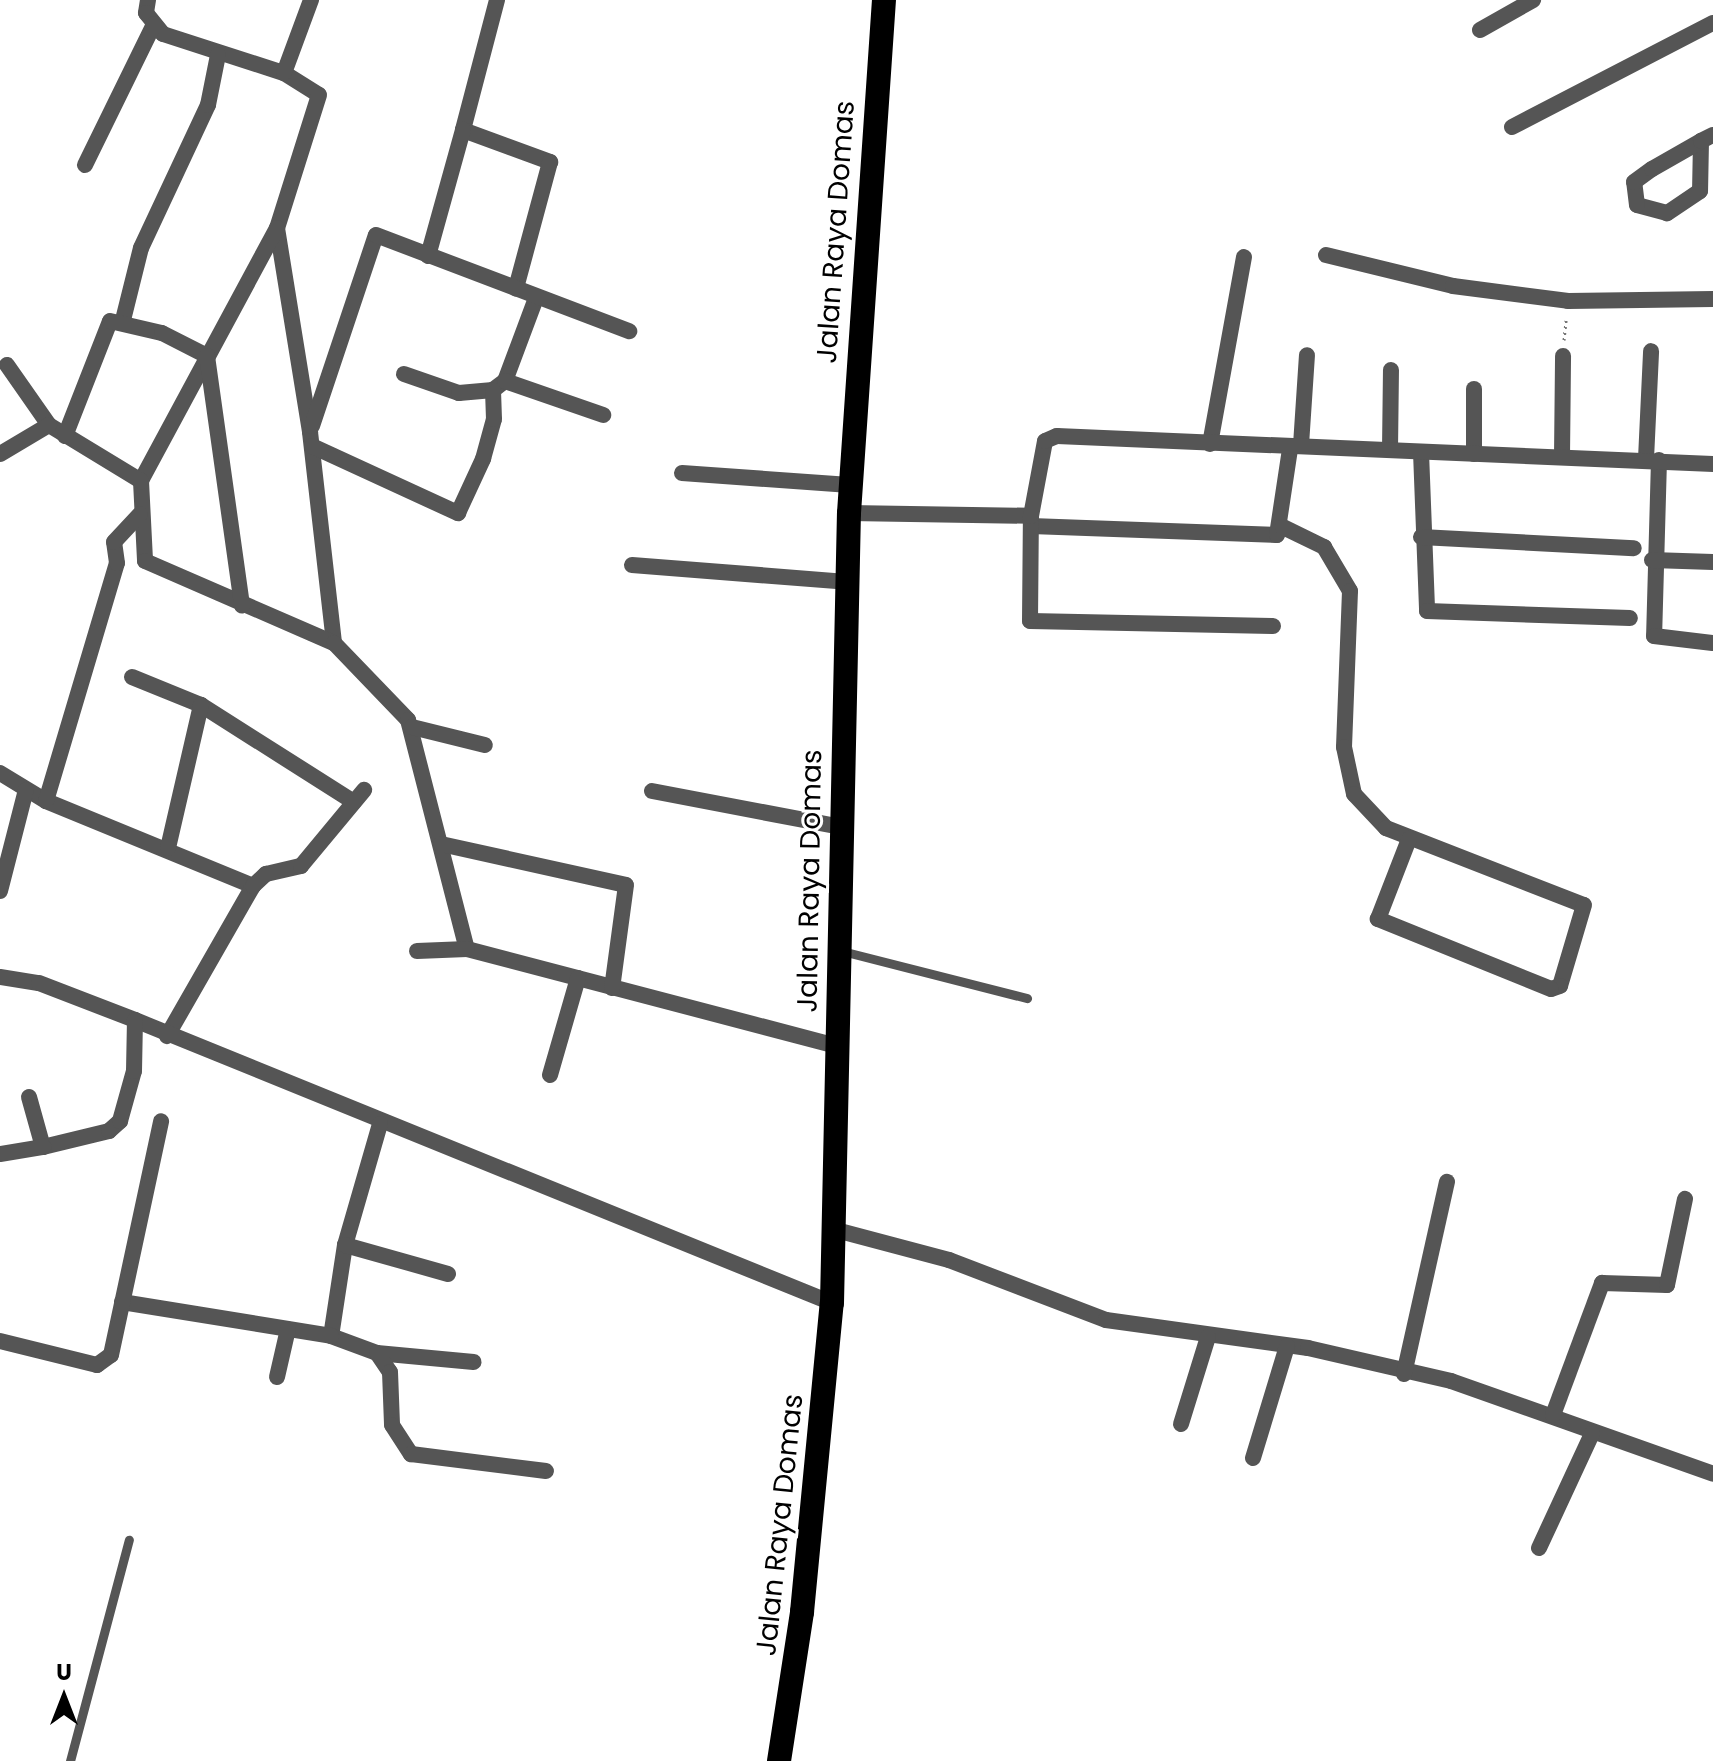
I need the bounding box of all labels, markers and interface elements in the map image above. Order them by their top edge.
street label: Jalan Raya Domas [810,100,862,364]
street label: Jalan Raya Domas [791,749,829,1013]
street label: Jalan Raya Domas [750,1392,810,1658]
north arrow [24,1657,104,1737]
text: U [56,1657,72,1688]

